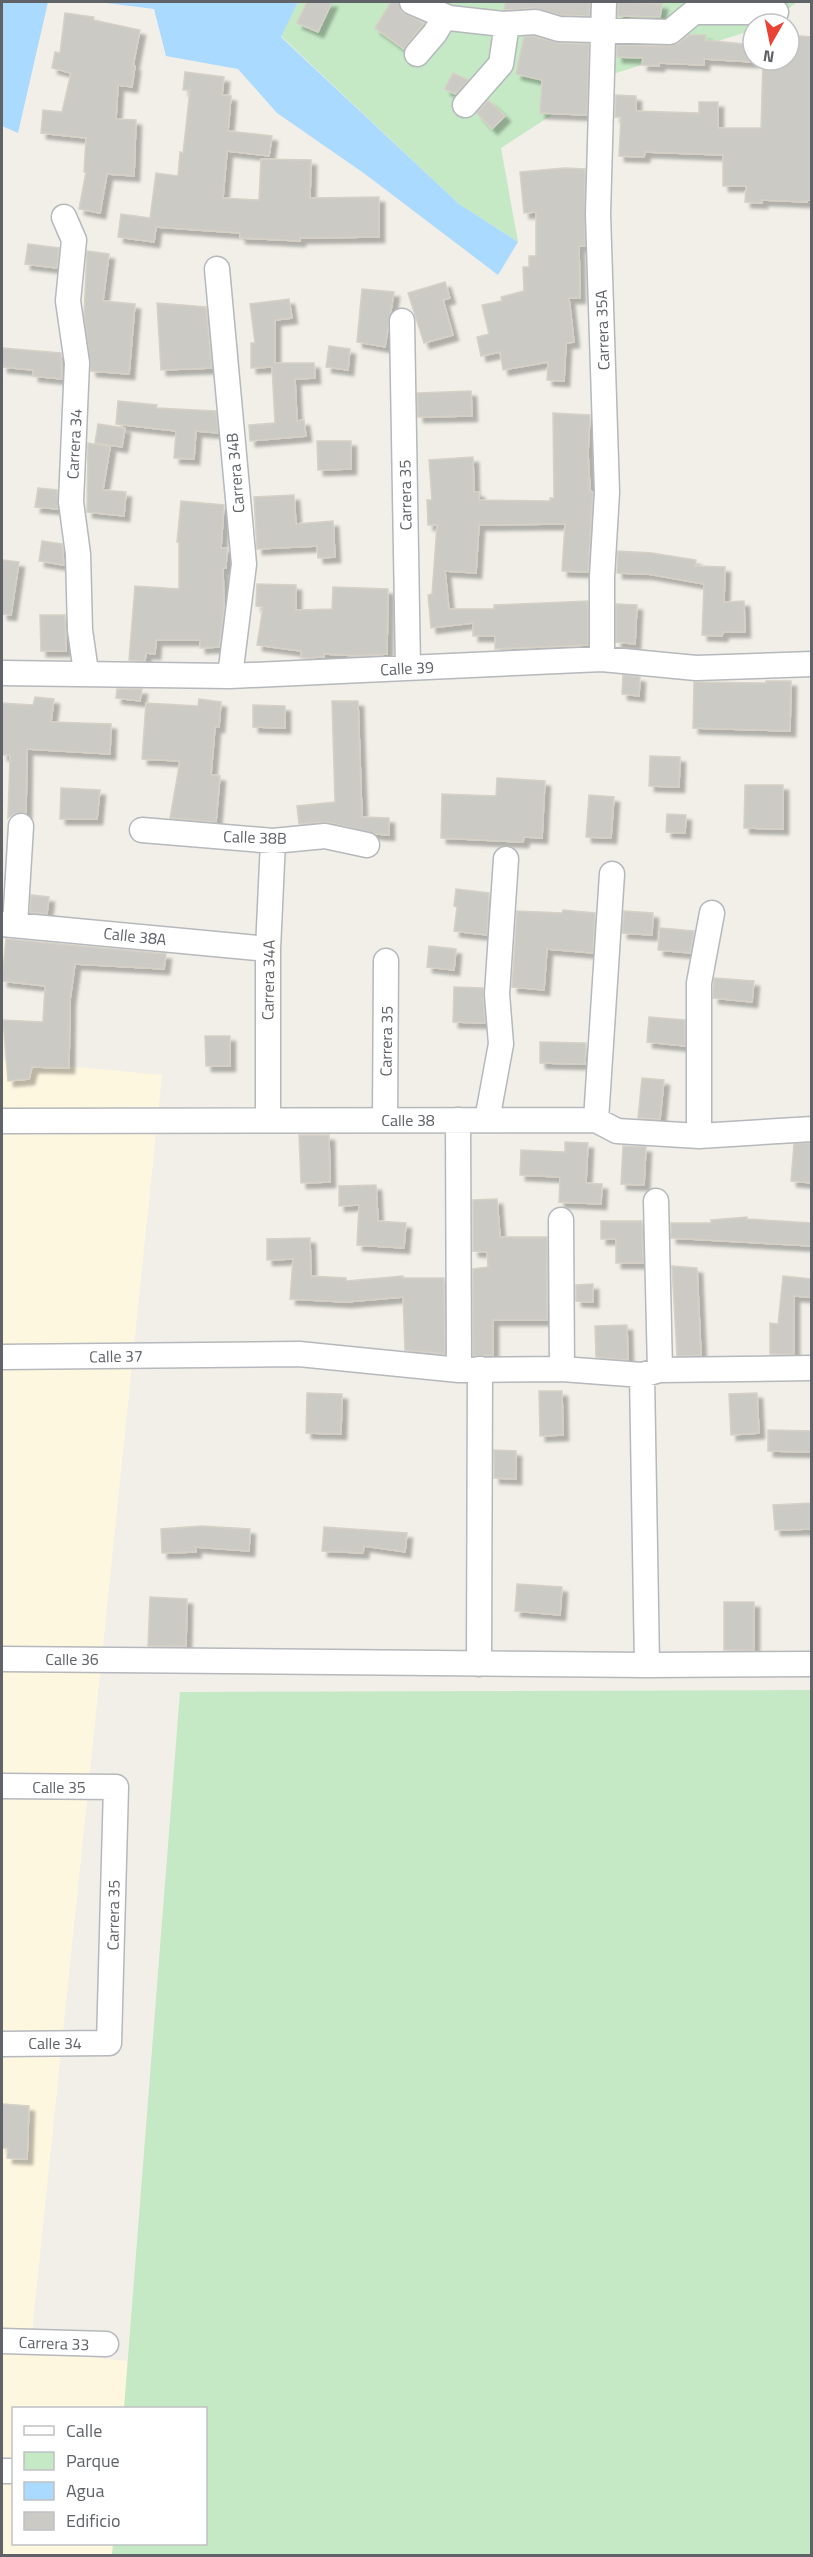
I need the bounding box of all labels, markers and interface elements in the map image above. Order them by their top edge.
north arrow [741,12,801,72]
text: N [761,44,776,70]
street label: Carrera 35A [589,289,615,371]
street label: Carrera 34 [60,408,88,480]
street label: Carrera 34B [220,432,250,514]
street label: Carrera 35 [392,459,418,531]
street label: Calle 39 [380,655,434,681]
street label: Calle 38B [223,824,287,850]
street label: Calle 38A [102,921,168,951]
street label: Carrera 34A [255,939,281,1020]
street label: Carrera 35 [373,1005,399,1077]
street label: Calle 38 [381,1108,435,1132]
street label: Calle 37 [89,1344,143,1368]
street label: Calle 36 [45,1647,99,1671]
street label: Calle 35 [32,1775,86,1799]
street label: Carrera 35 [100,1879,126,1951]
street label: Calle 34 [28,2031,82,2055]
street label: Carrera 33 [18,2330,90,2356]
legend [12,2407,207,2545]
text: Calle [66,2417,102,2444]
text: Parque [66,2447,120,2474]
text: Agua [66,2477,104,2504]
text: Edificio [66,2507,120,2534]

